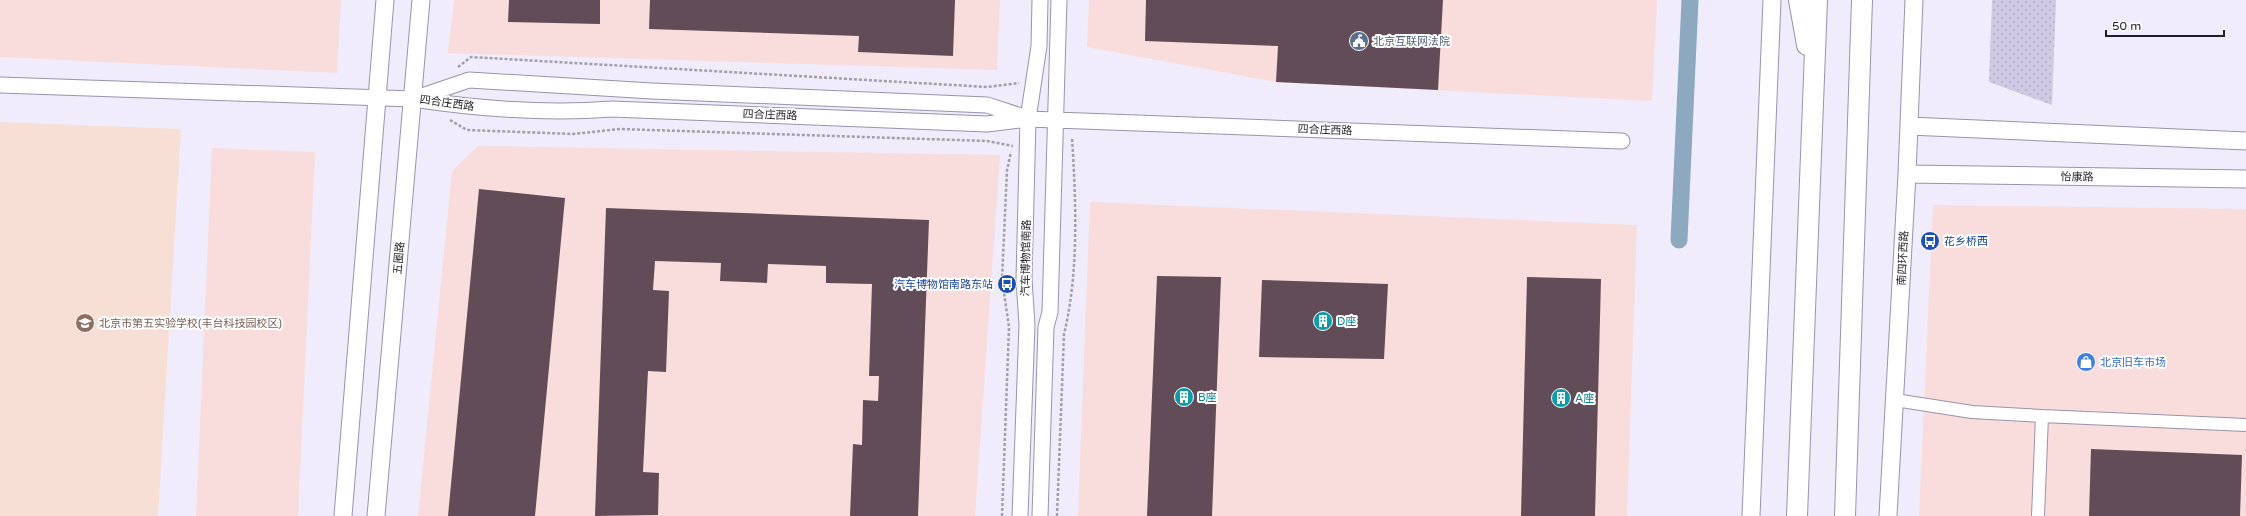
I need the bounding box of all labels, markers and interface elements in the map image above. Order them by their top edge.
scale bar [2106,12,2224,38]
text: 50 m [2112,19,2141,33]
public building icon: 北京互联网法院 [1348,30,1370,52]
place label: 北京互联网法院 [1373,35,1450,48]
street label: 四合庄西路 [419,93,475,113]
street label: 四合庄西路 [742,108,798,122]
street label: 四合庄西路 [1297,123,1353,137]
street label: 怡康路 [2060,170,2094,184]
street label: 汽车博物馆南路 [1019,219,1033,297]
street label: 南四环西路 [1895,230,1911,286]
bus stop icon: 花乡桥西 [1919,230,1941,252]
place label: 花乡桥西 [1944,235,1988,248]
street label: 五圈路 [391,241,407,275]
bus stop icon: 汽车博物馆南路东站 [996,273,1018,295]
place label: 汽车博物馆南路东站 [894,278,993,291]
building icon: D座 [1312,310,1334,332]
school or university icon: 北京市第五实验学校(丰台科技园校区) [74,312,96,334]
place label: D座 [1337,315,1356,328]
place label: 北京市第五实验学校(丰台科技园校区) [99,317,282,330]
shop icon: 北京旧车市场 [2075,351,2097,373]
place label: 北京旧车市场 [2100,356,2166,369]
building icon: B座 [1173,386,1195,408]
building icon: A座 [1550,387,1572,409]
place label: B座 [1198,391,1217,404]
place label: A座 [1575,392,1594,405]

